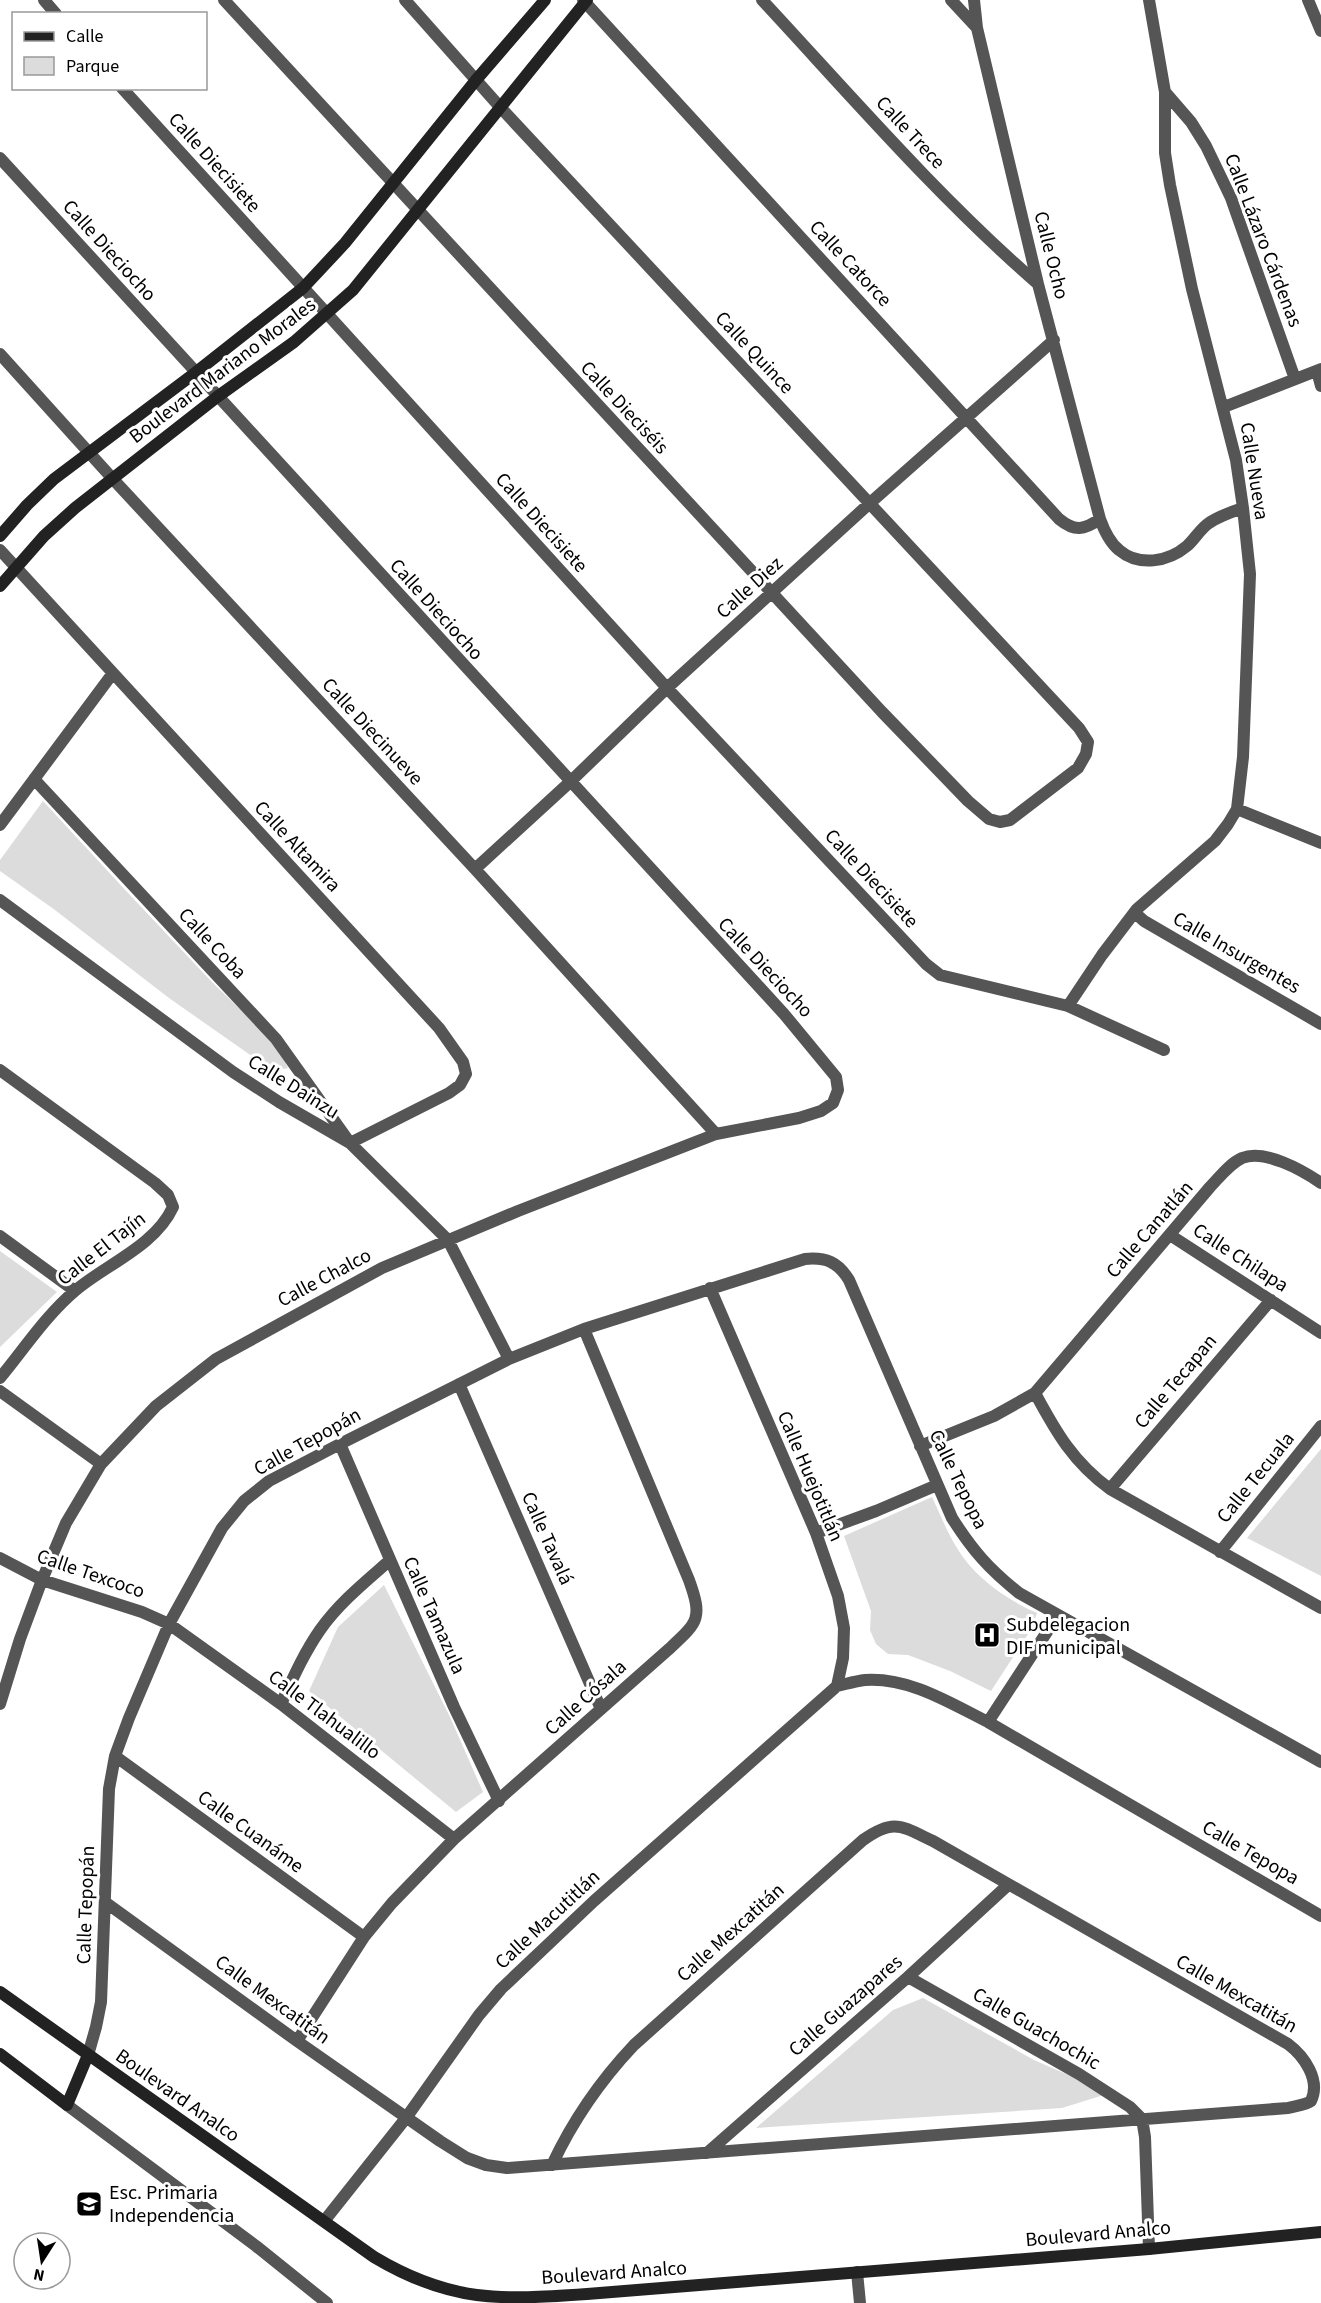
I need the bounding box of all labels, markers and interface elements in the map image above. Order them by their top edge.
legend [12,12,207,90]
text: Calle [66,24,104,49]
text: Parque [66,54,119,79]
street label: Calle Trece [869,90,951,175]
street label: Calle Diecisiete [162,106,267,219]
street label: Calle Lázaro Cárdenas [1217,150,1309,331]
street label: Calle Dieciocho [56,194,163,308]
street label: Calle Ocho [1027,208,1075,302]
street label: Calle Catorce [803,214,898,313]
street label: Boulevard Mariano Morales [123,291,322,450]
street label: Calle Quince [708,305,800,400]
street label: Calle Dieciséis [574,355,675,461]
street label: Calle Nueva [1232,420,1276,522]
street label: Calle Diecisiete [489,466,594,579]
street label: Calle Diez [710,550,789,625]
street label: Calle Dieciocho [383,553,490,667]
street label: Calle Diecinueve [315,672,430,792]
street label: Calle Altamira [247,795,347,899]
street label: Calle Diecisiete [818,823,925,934]
street label: Calle Coba [172,902,253,986]
street label: Calle Insurgentes [1167,905,1306,1001]
street label: Calle Dieciocho [711,911,819,1024]
street label: Calle Dainzu [242,1048,345,1126]
street label: Calle Canatlán [1100,1175,1200,1284]
street label: Calle El Tajín [51,1205,152,1292]
street label: Calle Chilapa [1187,1216,1294,1299]
street label: Calle Chalco [273,1241,376,1314]
street label: Calle Tecapan [1128,1328,1224,1435]
street label: Calle Tepopán [249,1401,366,1483]
street label: Calle Huejotitlán [770,1407,850,1546]
street label: Calle Tepopa [922,1425,994,1534]
street label: Calle Tecuala [1210,1426,1301,1529]
street label: Calle Tavalá [514,1487,580,1589]
street label: Calle Texcoco [33,1542,148,1605]
street label: Calle Tamazula [396,1552,473,1679]
place label: Subdelegacion DIF municipal [1006,1611,1130,1662]
hospital icon: Subdelegacion DIF municipal [972,1620,1002,1650]
street label: Calle Cósala [539,1653,633,1742]
street label: Calle Tlahualillo [262,1663,387,1766]
street label: Calle Cuanáme [191,1784,309,1880]
street label: Calle Tepopa [1197,1814,1304,1892]
street label: Calle Tepopán [70,1845,102,1965]
street label: Calle Macutitlán [489,1864,607,1976]
street label: Calle Mexcatitán [671,1877,791,1989]
street label: Calle Mexcatitán [209,1948,336,2051]
street label: Calle Guazapares [783,1948,909,2063]
street label: Calle Mexcatitán [1170,1948,1303,2040]
street label: Calle Guachochic [967,1981,1106,2077]
street label: Boulevard Analco [110,2042,245,2149]
place label: Esc. Primaria Independencia [109,2179,234,2230]
school or university icon: Esc. Primaria Independencia [74,2189,104,2219]
street label: Boulevard Analco [1024,2214,1172,2254]
north arrow [12,2231,72,2291]
street label: Boulevard Analco [540,2254,688,2292]
text: N [32,2263,47,2287]

